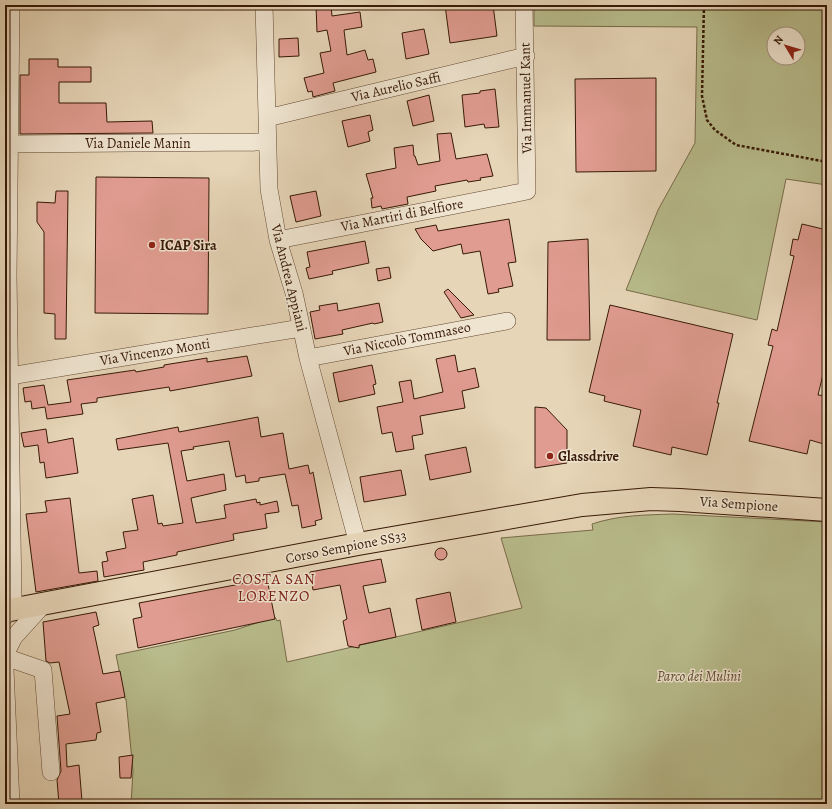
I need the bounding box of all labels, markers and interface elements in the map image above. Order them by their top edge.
north arrow [766,26,806,66]
text: N [770,32,787,48]
street label: Via Immanuel Kant [516,42,536,155]
street label: Via Aurelio Saffi [348,67,443,107]
street label: Via Daniele Manin [84,134,191,153]
street label: Via Martiri di Belfiore [338,194,465,236]
street label: Via Andrea Appiani [266,221,312,334]
place label: ICAP Sira [160,236,217,255]
marker: ICAP Sira [147,240,157,250]
street label: Via Niccolò Tommaseo [341,317,472,361]
street label: Via Vincenzo Monti [97,334,212,370]
place label: Glassdrive [558,447,620,466]
marker: Glassdrive [545,451,555,461]
street label: Via Sempione [698,492,779,516]
street label: Corso Sempione SS33 [284,526,408,568]
district label: COSTA SAN LORENZO [232,569,316,606]
park label: Parco dei Mulini [657,667,741,686]

